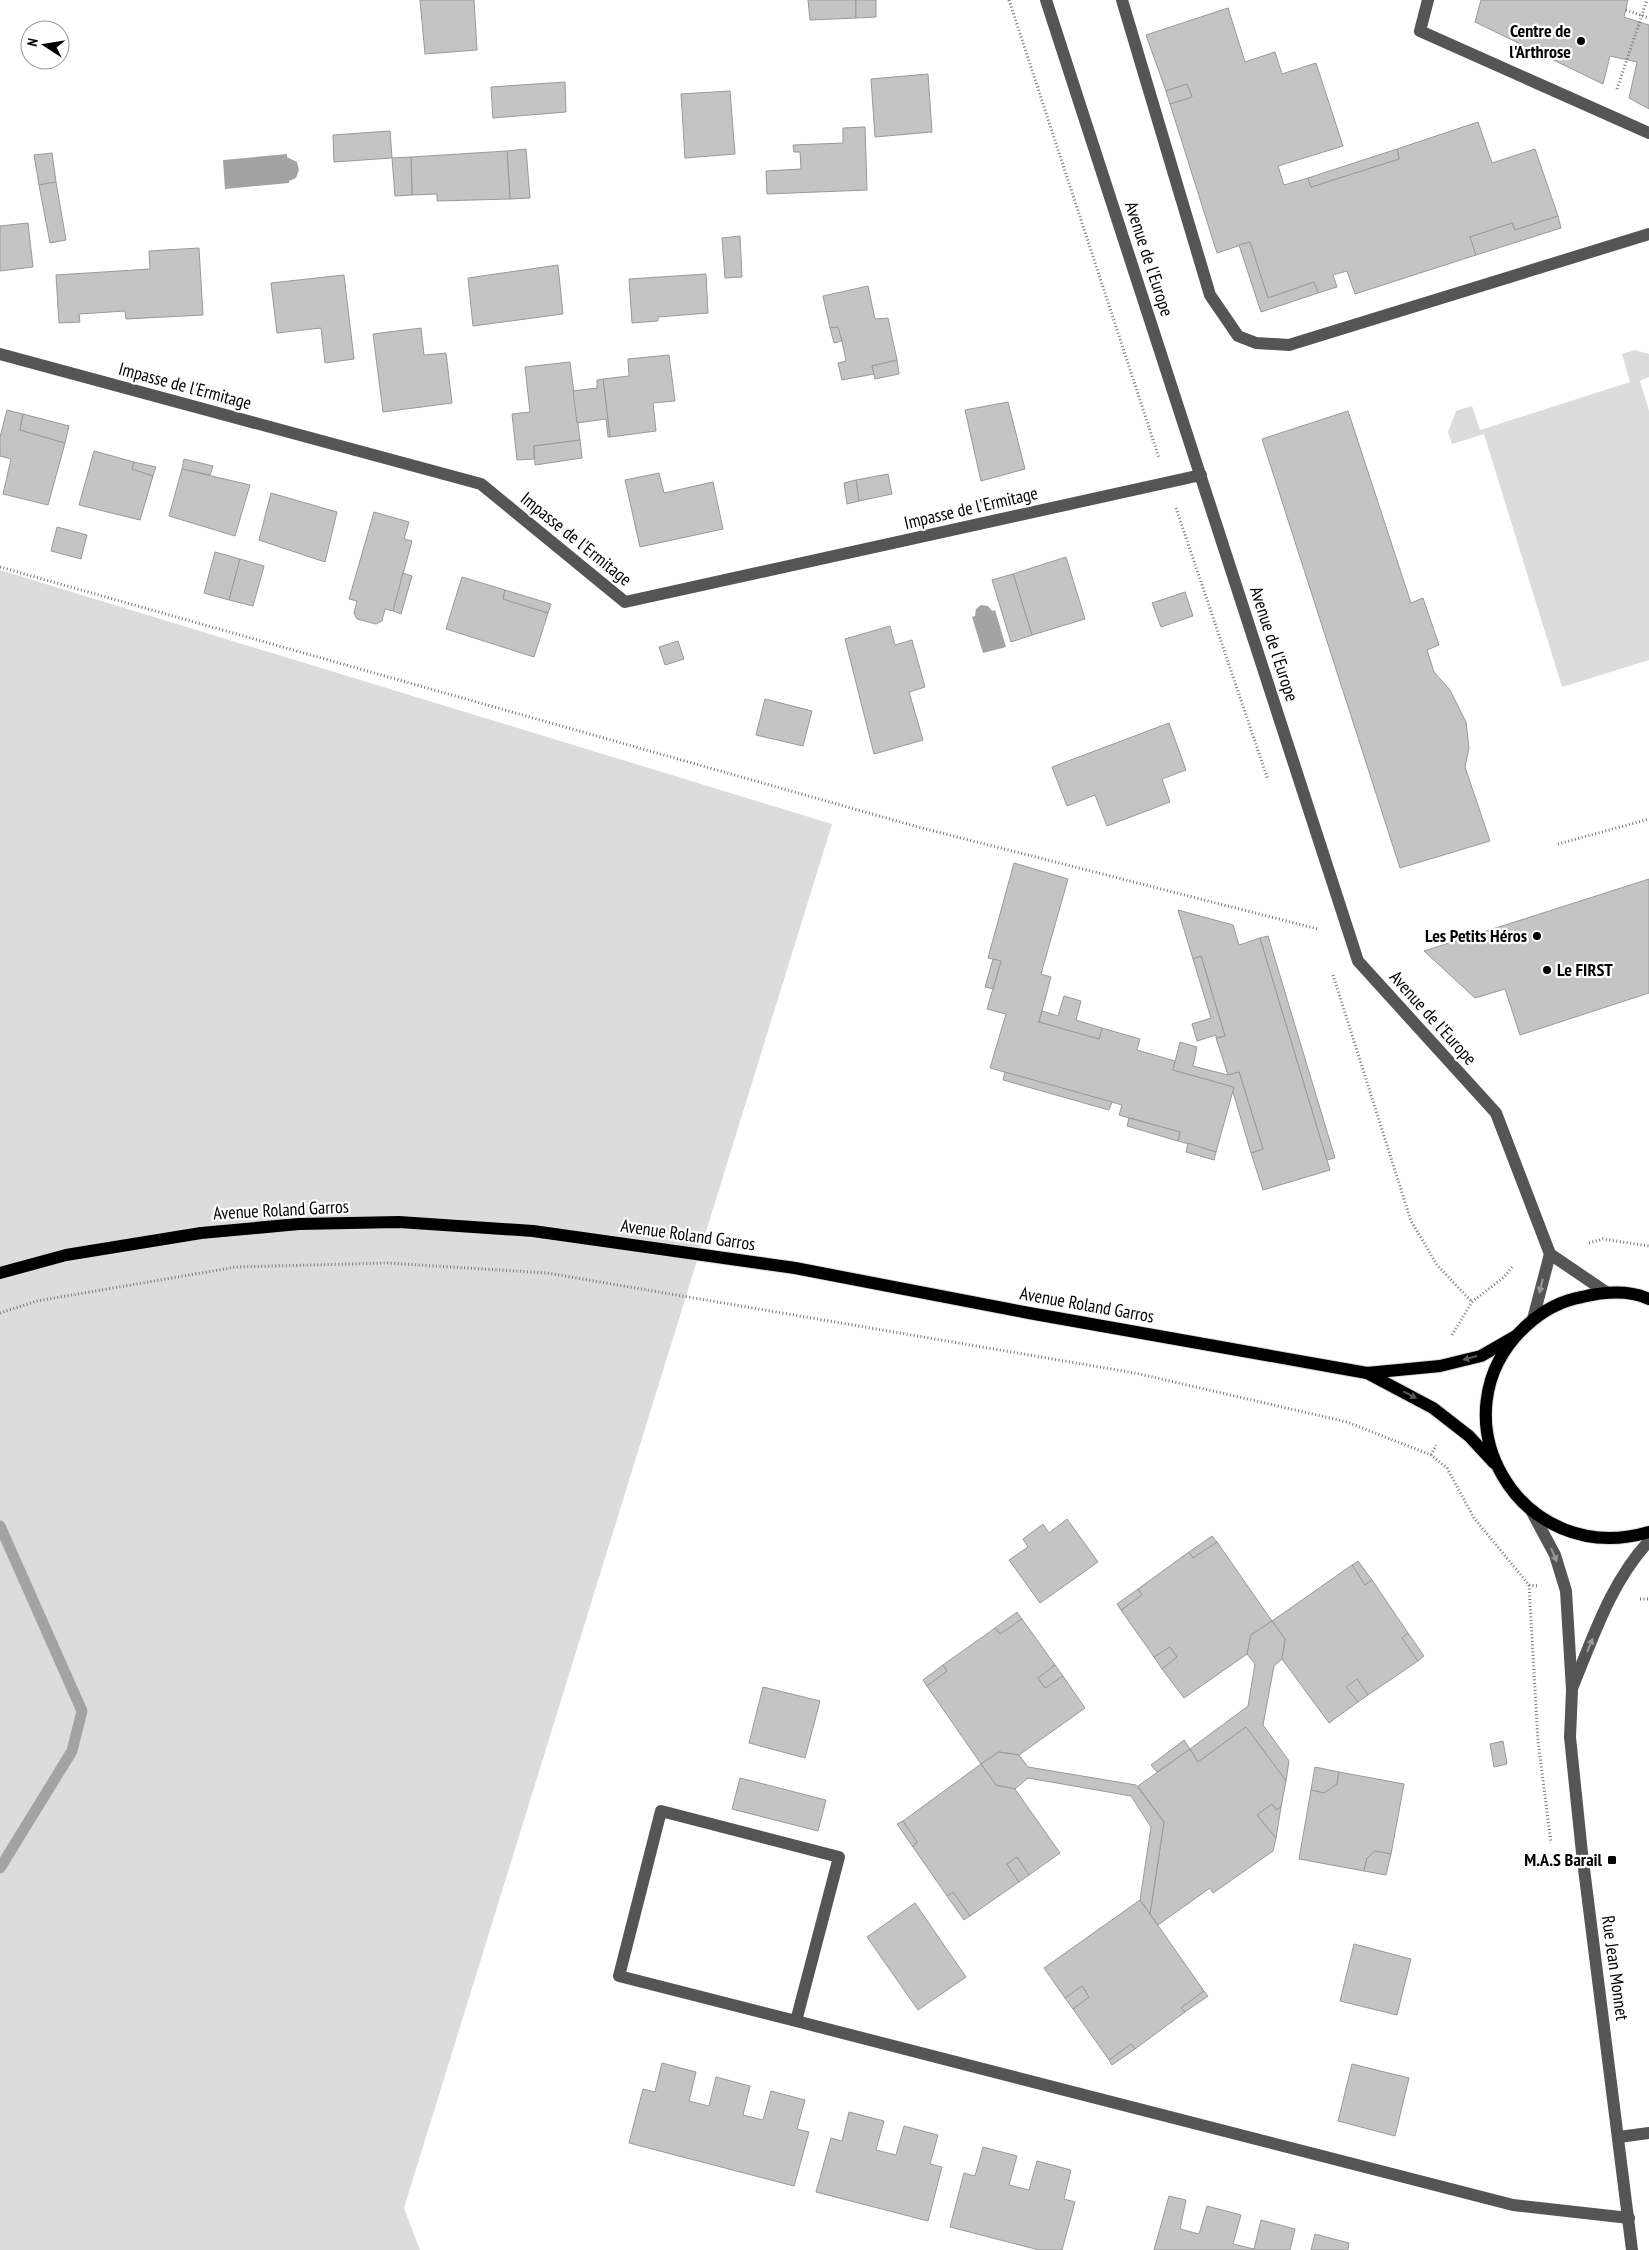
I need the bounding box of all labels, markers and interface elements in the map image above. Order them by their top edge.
place label: Centre de l'Arthrose [1509,19,1571,63]
north arrow [20,20,70,70]
marker: Centre de l'Arthrose [1575,35,1587,47]
text: N [23,37,42,48]
street label: Avenue de l'Europe [1120,199,1179,319]
street label: Impasse de l'Ermitage [116,357,254,414]
street label: Impasse de l'Ermitage [902,481,1040,534]
street label: Impasse de l'Ermitage [516,487,637,590]
street label: Avenue de l'Europe [1245,584,1304,704]
place label: Les Petits Héros [1425,924,1527,947]
marker: Les Petits Héros [1531,930,1543,942]
place label: Le FIRST [1557,958,1613,981]
marker: Le FIRST [1541,964,1553,976]
street label: Avenue de l'Europe [1385,966,1482,1070]
street label: Avenue Roland Garros [213,1194,349,1225]
street label: Avenue Roland Garros [619,1214,757,1255]
one-way arrow [1537,1279,1545,1294]
street label: Avenue Roland Garros [1018,1281,1156,1328]
one-way arrow [1463,1355,1478,1363]
one-way arrow [1402,1391,1417,1399]
one-way arrow [1551,1548,1559,1562]
one-way arrow [1586,1637,1594,1652]
place label: M.A.S Barail [1524,1848,1603,1871]
marker: M.A.S Barail [1606,1854,1618,1866]
street label: Rue Jean Monnet [1597,1914,1634,2022]

